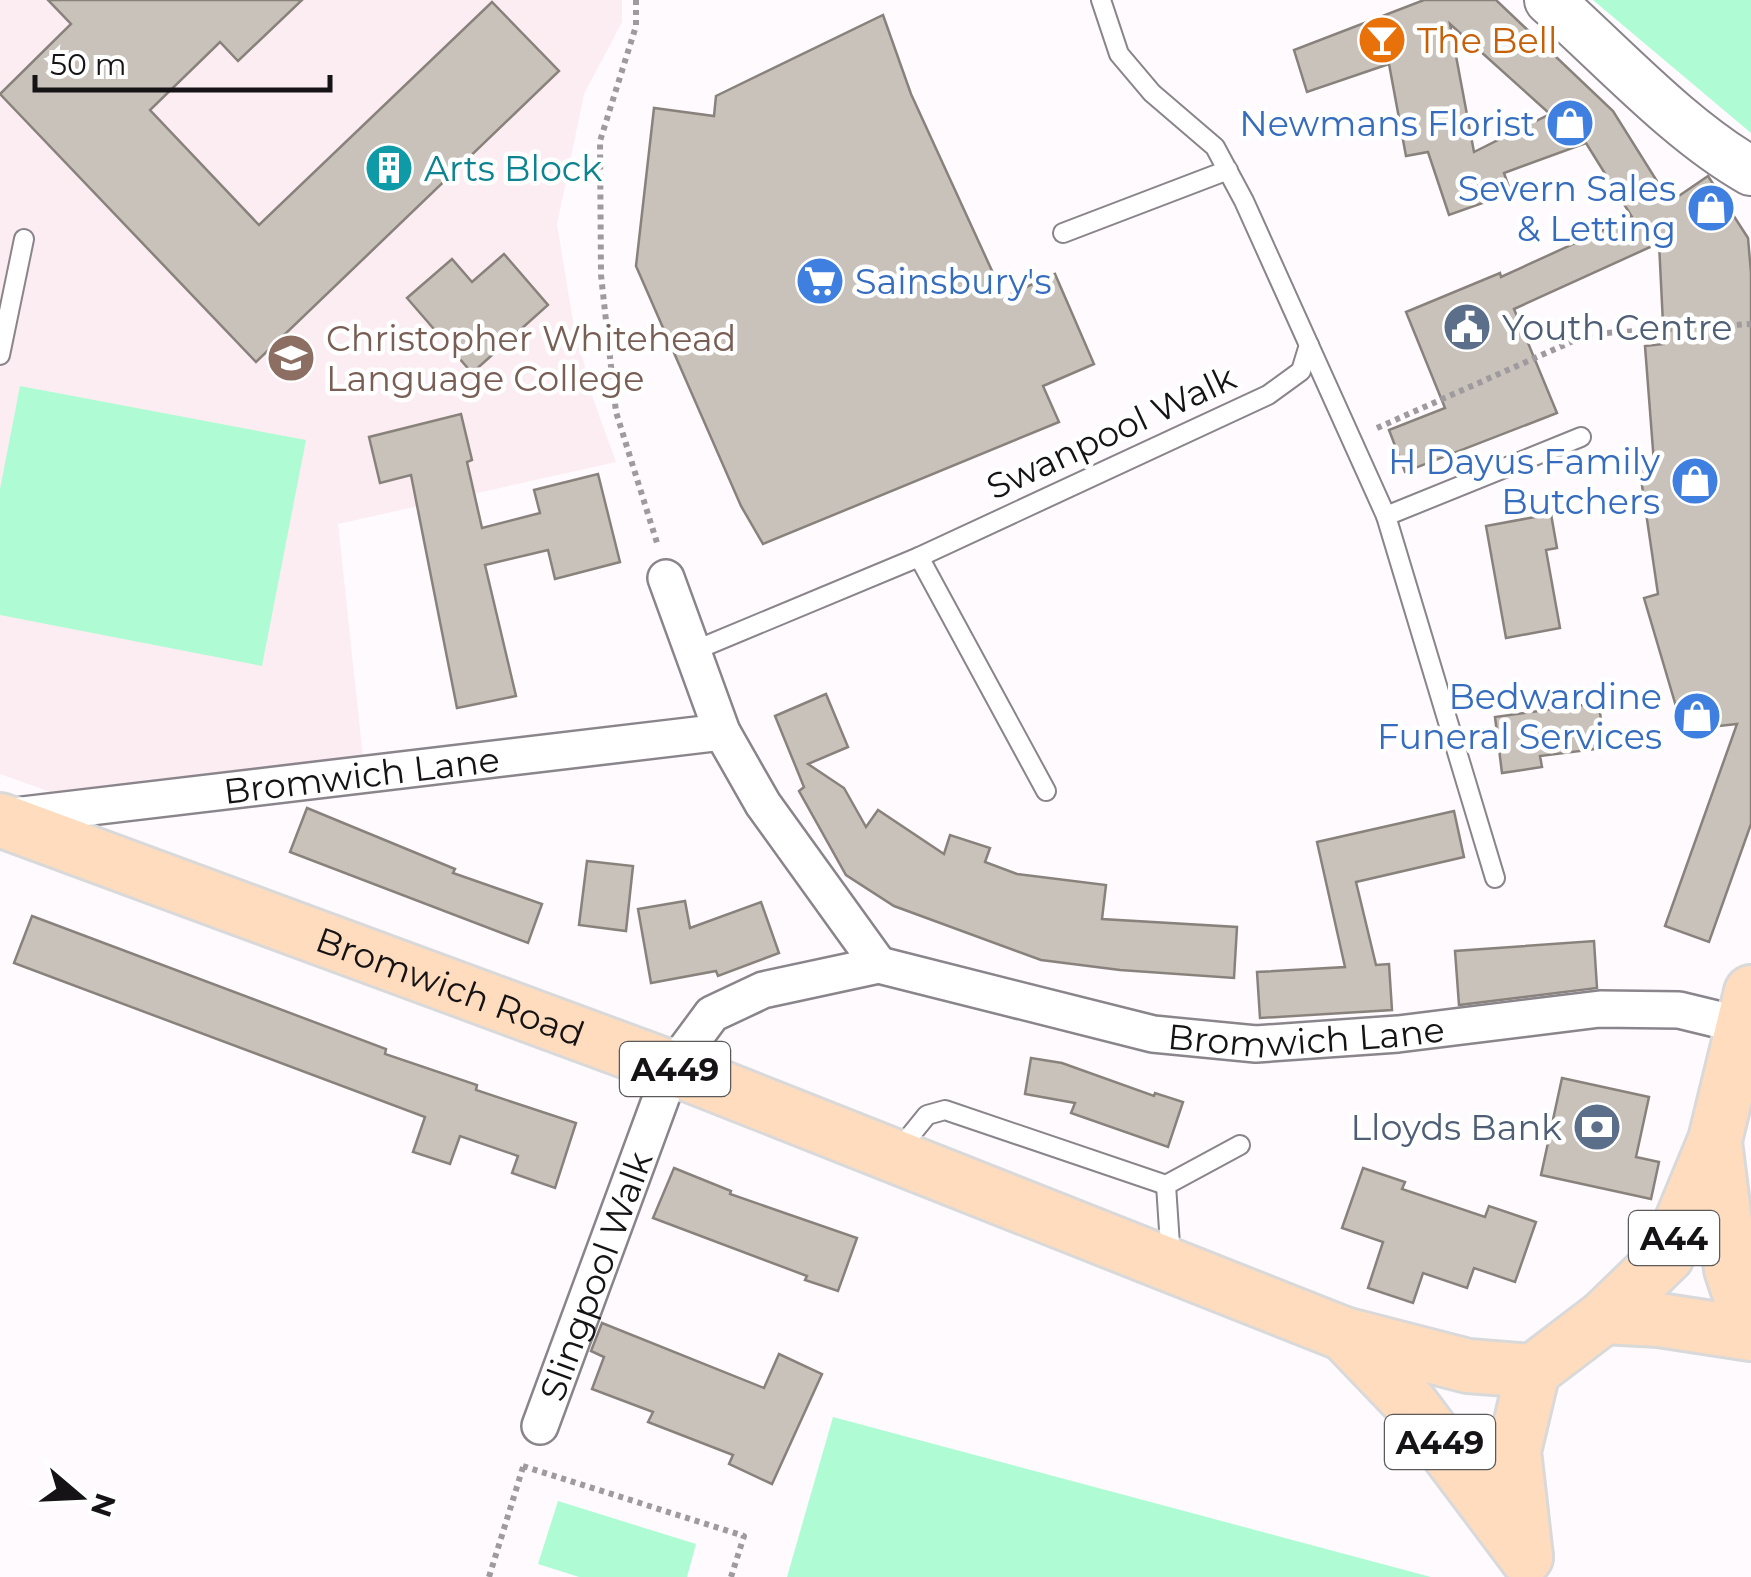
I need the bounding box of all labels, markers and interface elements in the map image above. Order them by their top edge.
bar icon: The Bell [1356,14,1408,66]
place label: The Bell [1417,19,1557,62]
scale bar [35,30,330,92]
text: 50 m [50,46,127,83]
shop icon: Newmans Florist [1544,97,1596,149]
place label: Newmans Florist [1239,102,1535,145]
building icon: Arts Block [363,142,415,194]
place label: Arts Block [424,147,602,190]
place label: Severn Sales & Letting [1458,167,1676,250]
shop icon: Severn Sales & Letting [1685,182,1737,234]
supermarket icon: Sainsbury's [794,255,846,307]
place label: Sainsbury's [855,260,1052,303]
public building icon: Youth Centre [1441,301,1493,353]
place label: Youth Centre [1502,306,1732,349]
place label: Christopher Whitehead Language College [326,317,736,400]
school or university icon: Christopher Whitehead Language College [265,332,317,384]
street label: Swanpool Walk [980,355,1242,508]
place label: H Dayus Family Butchers [1388,440,1660,523]
shop icon: H Dayus Family Butchers [1669,455,1721,507]
place label: Bedwardine Funeral Services [1377,675,1662,758]
shop icon: Bedwardine Funeral Services [1671,690,1723,742]
street label: Bromwich Lane [221,737,502,812]
street label: Bromwich Road [310,917,590,1055]
street label: Bromwich Lane [1166,1007,1447,1066]
road number: A449 [620,1042,730,1096]
bank icon: Lloyds Bank [1571,1101,1623,1153]
place label: Lloyds Bank [1350,1106,1562,1149]
street label: Slingpool Walk [530,1145,661,1406]
road number: A44 [1629,1211,1719,1265]
road number: A449 [1385,1415,1495,1469]
north arrow [30,1447,130,1547]
text: N [84,1489,123,1521]

